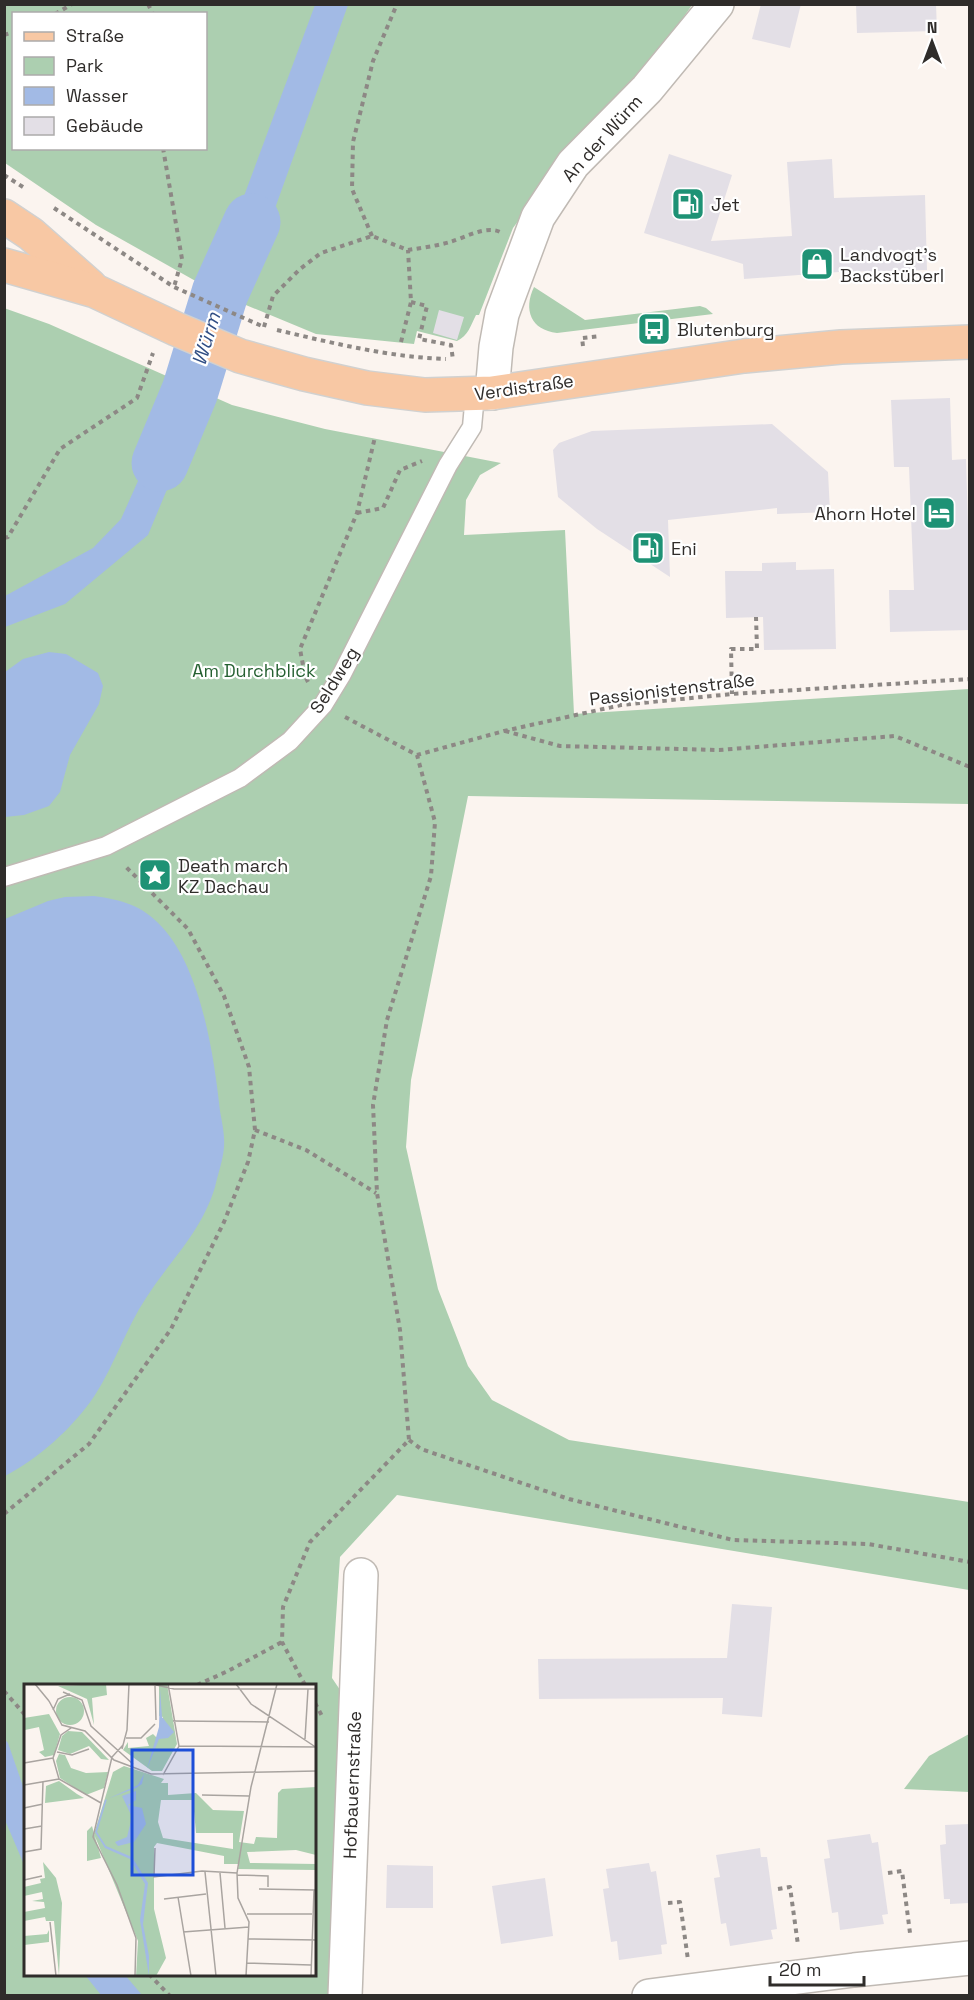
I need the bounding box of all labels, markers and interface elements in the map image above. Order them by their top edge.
legend [12,12,207,150]
north arrow [902,12,962,72]
text: N [927,17,937,38]
text: Straße [66,24,124,47]
text: Park [66,54,104,77]
text: Wasser [66,84,128,107]
street label: An der Würm [557,90,647,186]
text: Gebäude [66,114,144,137]
fuel station icon: Jet [670,186,706,222]
place label: Jet [711,193,740,216]
place label: Landvogt's Backstüberl [840,243,944,287]
shop icon: Landvogt's Backstüberl [799,246,835,282]
water label: Würm [186,308,227,369]
bus stop icon: Blutenburg [636,311,672,347]
place label: Blutenburg [677,318,775,341]
street label: Verdistraße [473,369,575,405]
hotel icon: Ahorn Hotel [921,495,957,531]
place label: Ahorn Hotel [814,502,916,525]
fuel station icon: Eni [630,530,666,566]
place label: Eni [671,537,697,560]
street label: Seldweg [305,642,363,718]
park label: Am Durchblick [192,659,316,682]
street label: Passionistenstraße [588,667,756,711]
place label: Death march KZ Dachau [178,854,288,898]
place icon: Death march KZ Dachau [137,857,173,893]
inset map [24,1684,316,1976]
street label: Hofbauernstraße [338,1711,366,1859]
scale bar [770,1949,864,1987]
text: 20 m [779,1958,822,1981]

